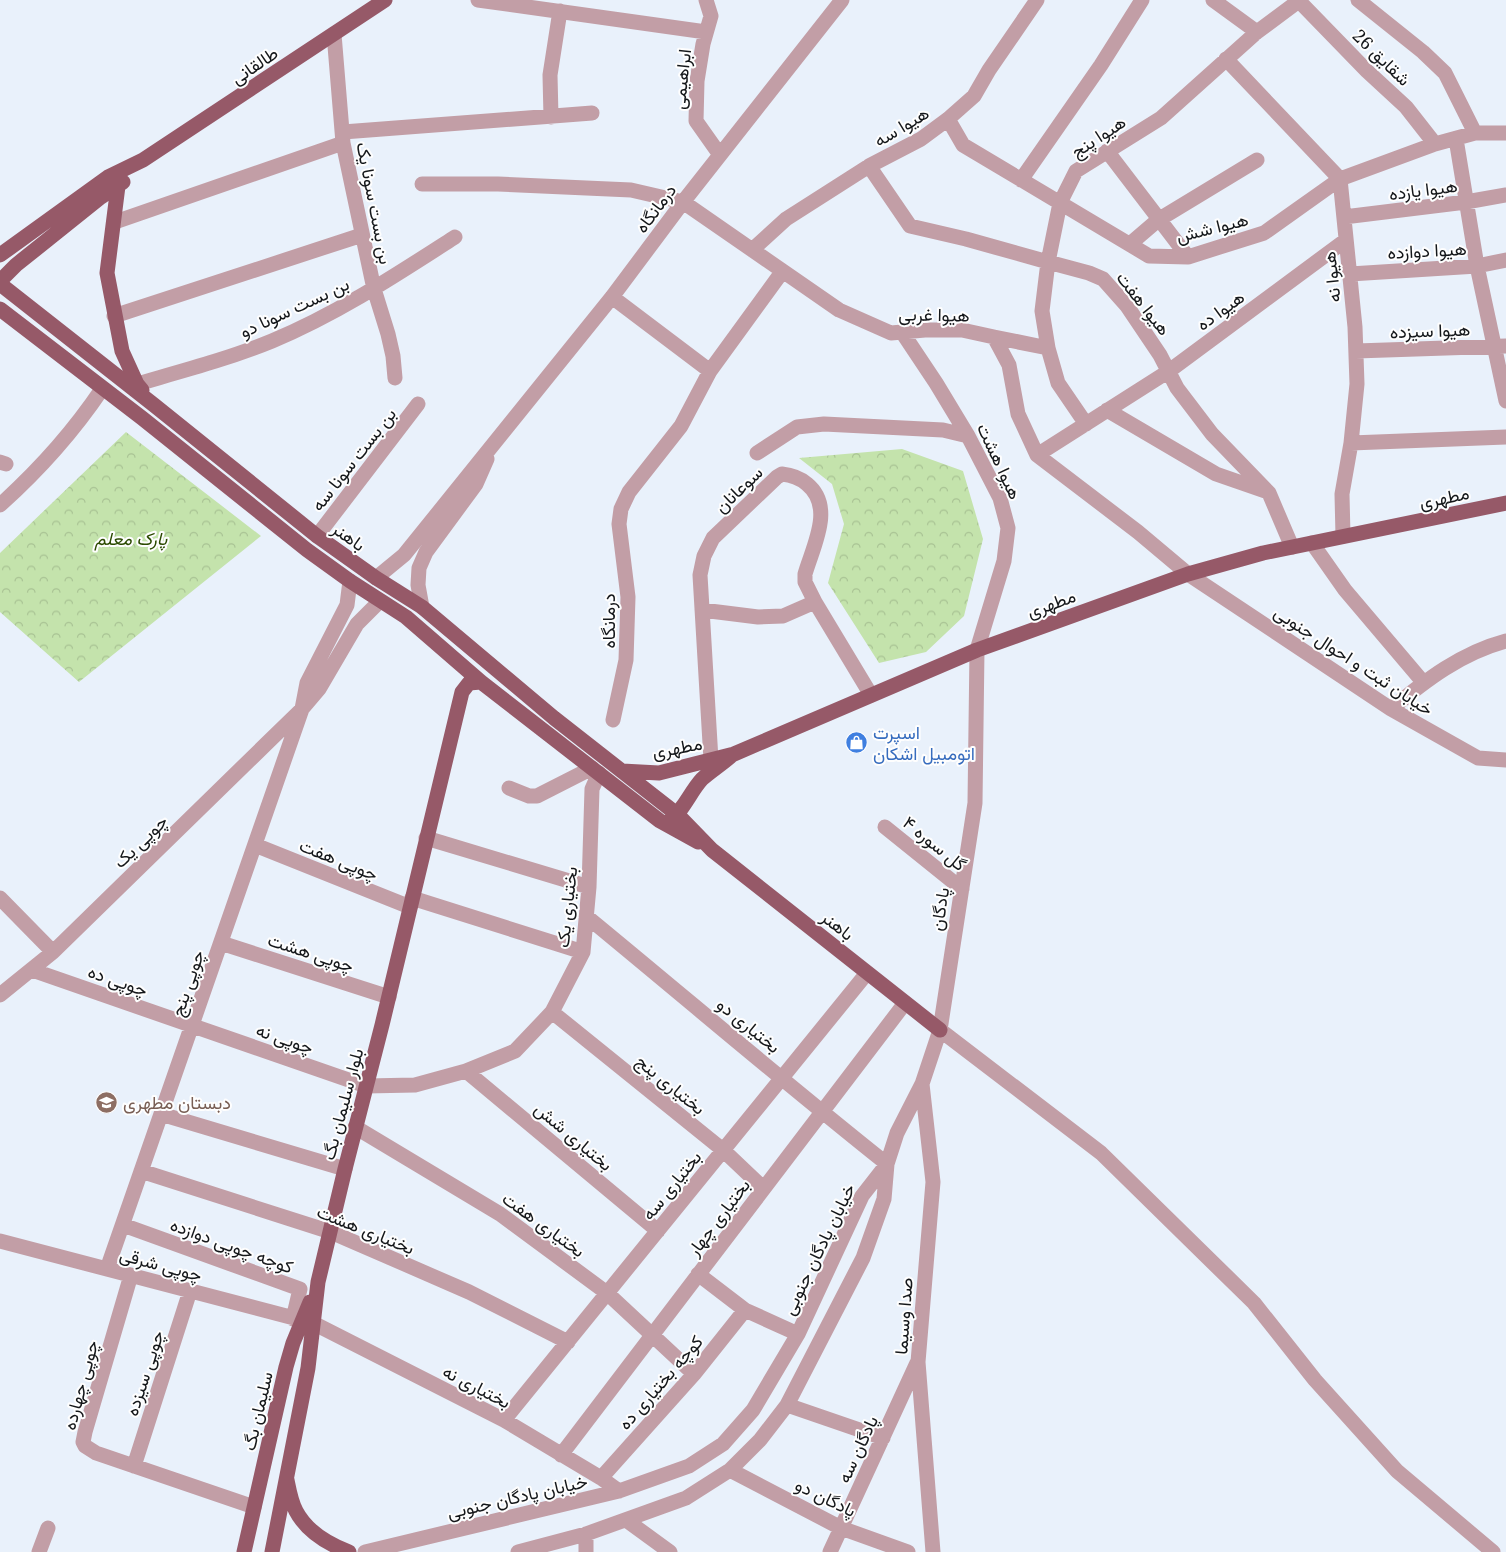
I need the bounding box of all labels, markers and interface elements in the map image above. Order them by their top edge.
street label: شقایق 26 [1348,23,1416,91]
street label: طالقانی [226,40,282,90]
street label: ابراهیمی [666,48,696,110]
street label: هیوا سه [869,100,933,152]
street label: هیوا پنج [1066,109,1131,163]
street label: بن بست سونا یک [351,140,399,266]
street label: هیوا یازده [1387,173,1459,205]
street label: درمانگاه [629,179,681,237]
street label: هیوا شش [1174,206,1250,248]
street label: هیوا دوازده [1387,236,1467,264]
street label: هیوا نه [1316,250,1346,304]
street label: هیوا هفت [1111,266,1177,340]
street label: بن بست سونا دو [235,271,353,343]
street label: هیوا ده [1191,284,1249,336]
street label: هیوا غربی [898,301,970,327]
street label: هیوا سیزده [1389,317,1471,343]
street label: بن بست سونا سه [305,402,401,516]
street label: هیوا هشت [972,419,1028,503]
street label: سوعانان [709,460,767,518]
street label: مطهری [1417,480,1471,514]
street label: باهنر [327,515,370,556]
park label: پارک معلم [94,526,168,551]
street label: مطهری [1023,583,1079,623]
street label: درمانگاه [596,593,620,649]
street label: خیابان ثبت و احوال جنوبی [1270,599,1438,721]
place label: اسپرت اتومبیل اشکان [873,720,975,765]
street label: مطهری [650,730,704,764]
shop icon: اسپرت اتومبیل اشکان [845,730,869,754]
street label: چوپی یک [108,809,173,874]
street label: گل سوره ۴ [898,810,972,876]
street label: چوپی هفت [296,832,382,887]
street label: بختیاری یک [550,865,582,949]
street label: پادگان [924,886,955,933]
street label: باهنر [816,904,859,945]
street label: چوپی هشت [265,927,357,978]
street label: چوپی پنج [164,947,210,1020]
street label: چوپی ده [85,959,151,1002]
street label: بختیاری دو [712,992,786,1058]
street label: چوپی نه [253,1017,317,1060]
street label: بلوار سلیمان بگ [316,1046,368,1162]
street label: بختیاری پنج [631,1049,711,1120]
school or university icon: دبستان مطهری [95,1090,119,1114]
place label: دبستان مطهری [123,1090,231,1114]
street label: بختیاری شش [530,1096,618,1176]
street label: بختیاری سه [636,1145,706,1225]
street label: بختیاری چهار [681,1174,756,1262]
street label: خیابان پادگان جنوبی [776,1179,861,1319]
street label: بختیاری هفت [498,1186,590,1262]
street label: بختیاری هشت [314,1199,418,1259]
street label: کوچه چوپی دوازده [167,1212,297,1279]
street label: چوپی شرقی [117,1241,205,1287]
street label: صدا وسیما [888,1277,918,1355]
street label: چوپی سیزده [119,1327,170,1419]
street label: کوچه بختیاری ده [612,1330,708,1435]
street label: چوپی چهارده [57,1337,104,1433]
street label: بختیاری نه [439,1359,515,1413]
street label: سلیمان بگ [236,1369,278,1453]
street label: پادگان سه [831,1411,884,1487]
street label: خیابان پادگان جنوبی [445,1468,590,1525]
street label: پادگان دو [791,1472,860,1523]

